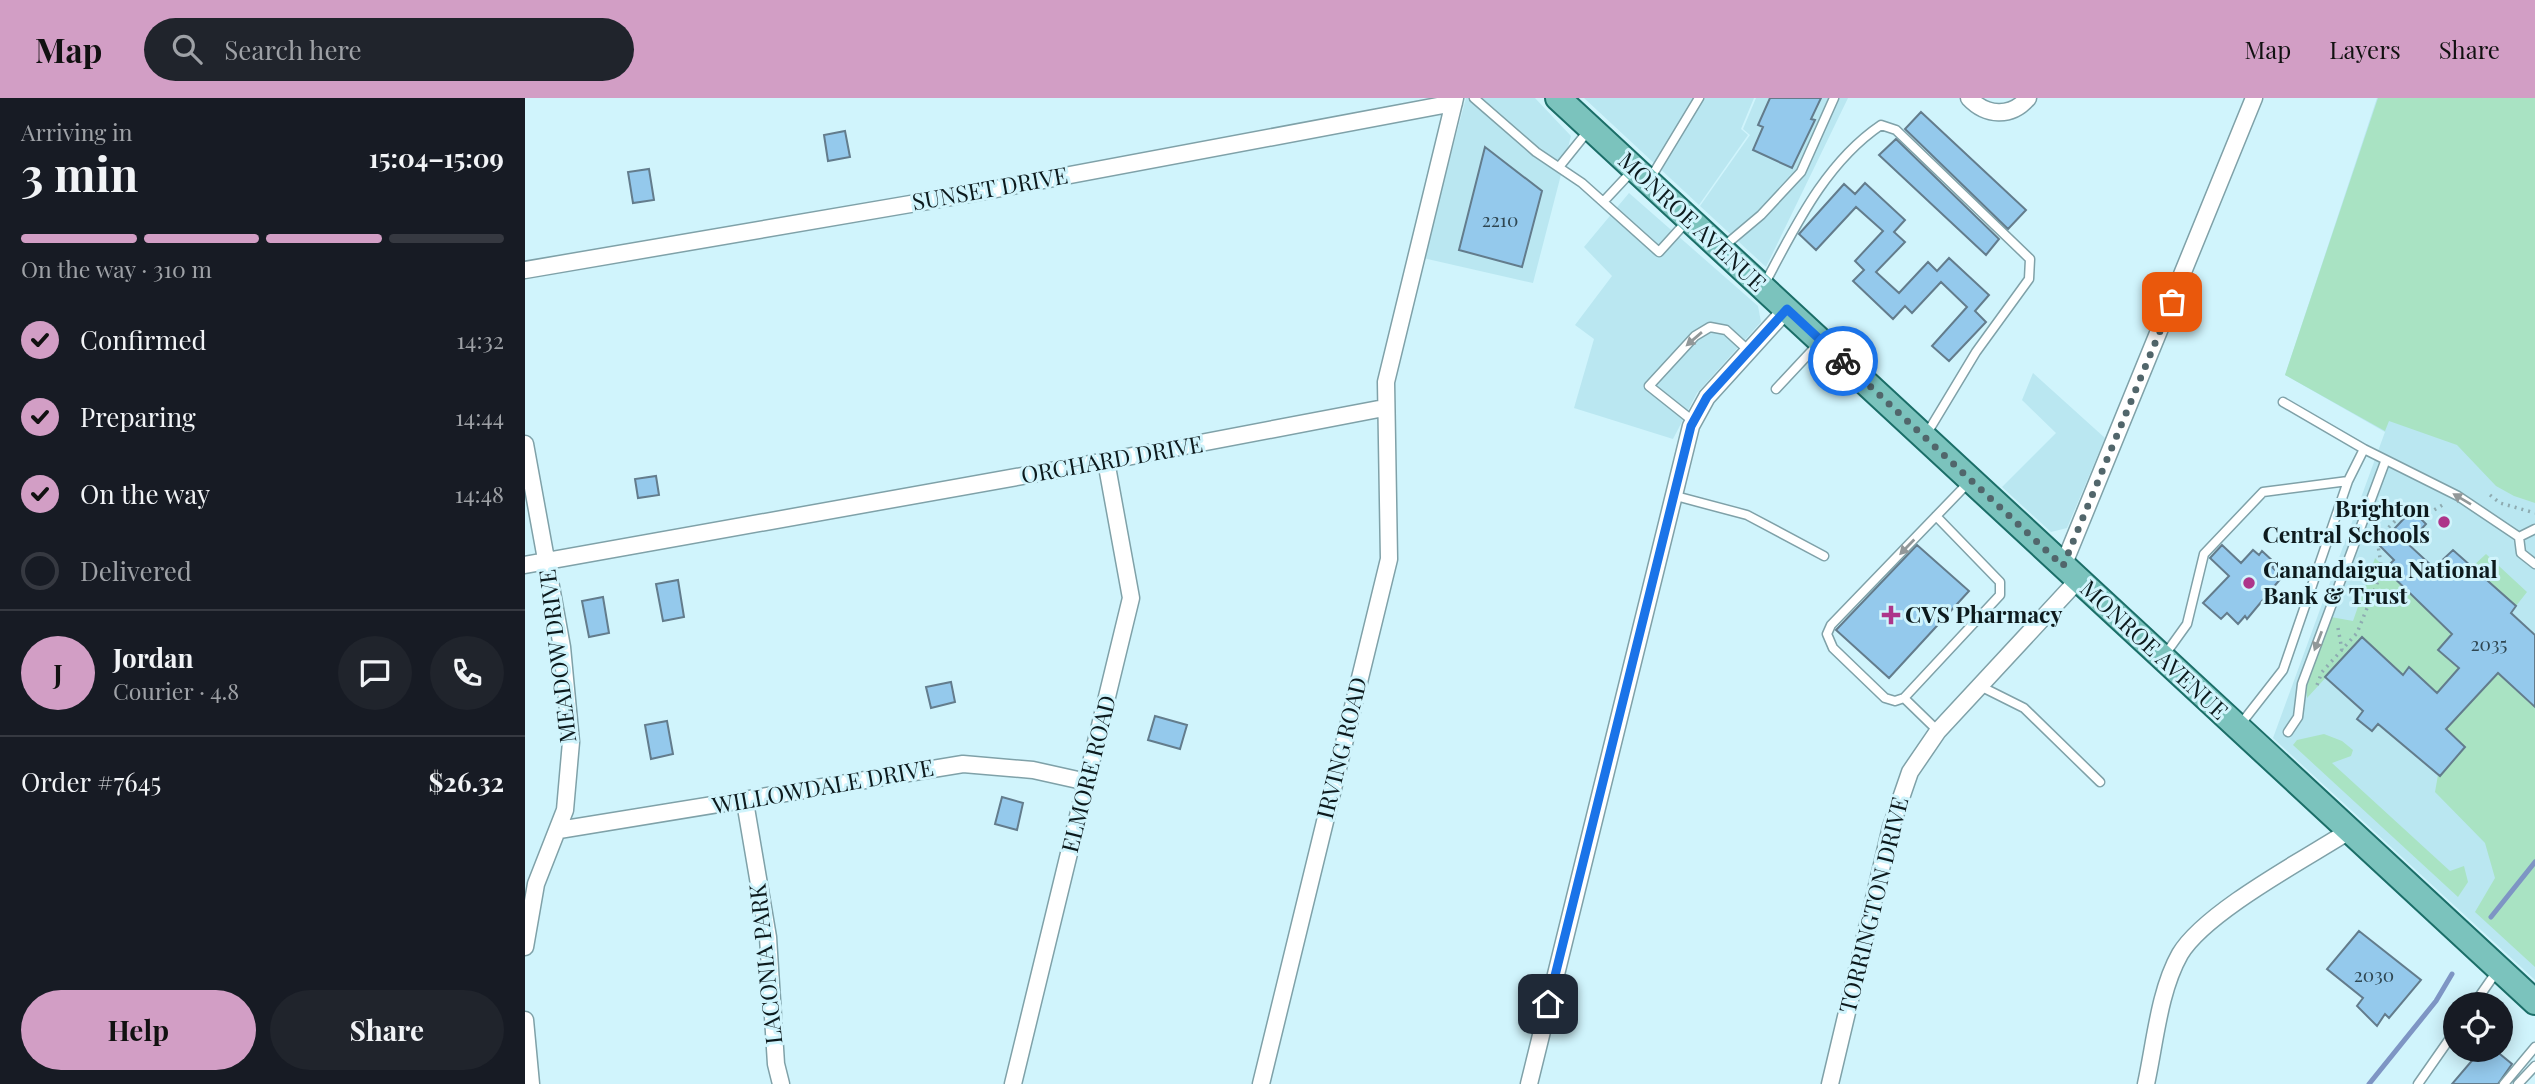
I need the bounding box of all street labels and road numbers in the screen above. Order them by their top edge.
street label: MONROE AVENUE [1612,144,1774,298]
street label: SUNSET DRIVE [909,159,1070,216]
street label: ORCHARD DRIVE [1018,427,1205,490]
street label: MEADOW DRIVE [530,567,583,745]
street label: MONROE AVENUE [2074,572,2236,726]
street label: IRVING ROAD [1308,674,1373,822]
street label: ELMORE ROAD [1053,692,1122,856]
street label: WILLOWDALE DRIVE [709,751,936,820]
street label: TORRINGTON DRIVE [1831,793,1914,1016]
street label: LACONIA PARK [741,881,788,1046]

